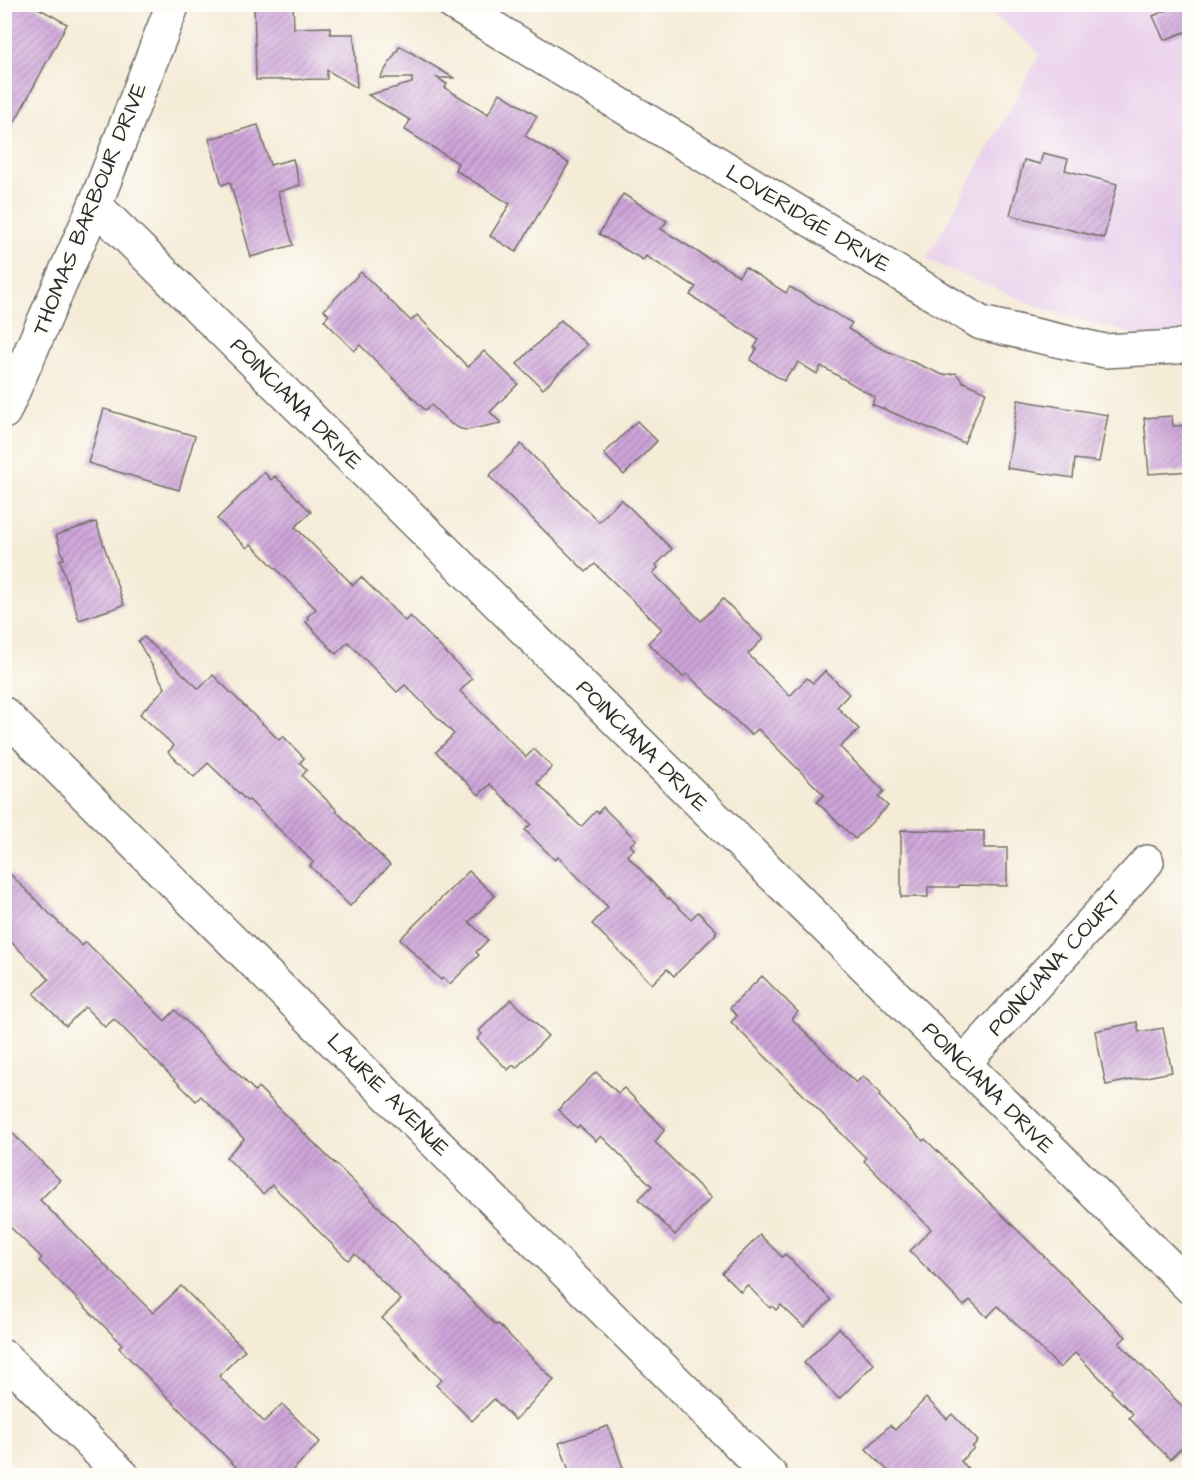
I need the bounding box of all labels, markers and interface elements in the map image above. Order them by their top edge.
street label: THOMAS BARBOUR DRIVE [25,78,155,340]
street label: LOVERIDGE DRIVE [720,158,896,280]
street label: POINCIANA DRIVE [223,331,369,477]
street label: POINCIANA DRIVE [569,673,715,819]
street label: POINCIANA COURT [981,883,1129,1043]
street label: POINCIANA DRIVE [915,1015,1061,1161]
street label: LAURIE AVENUE [320,1027,456,1163]

